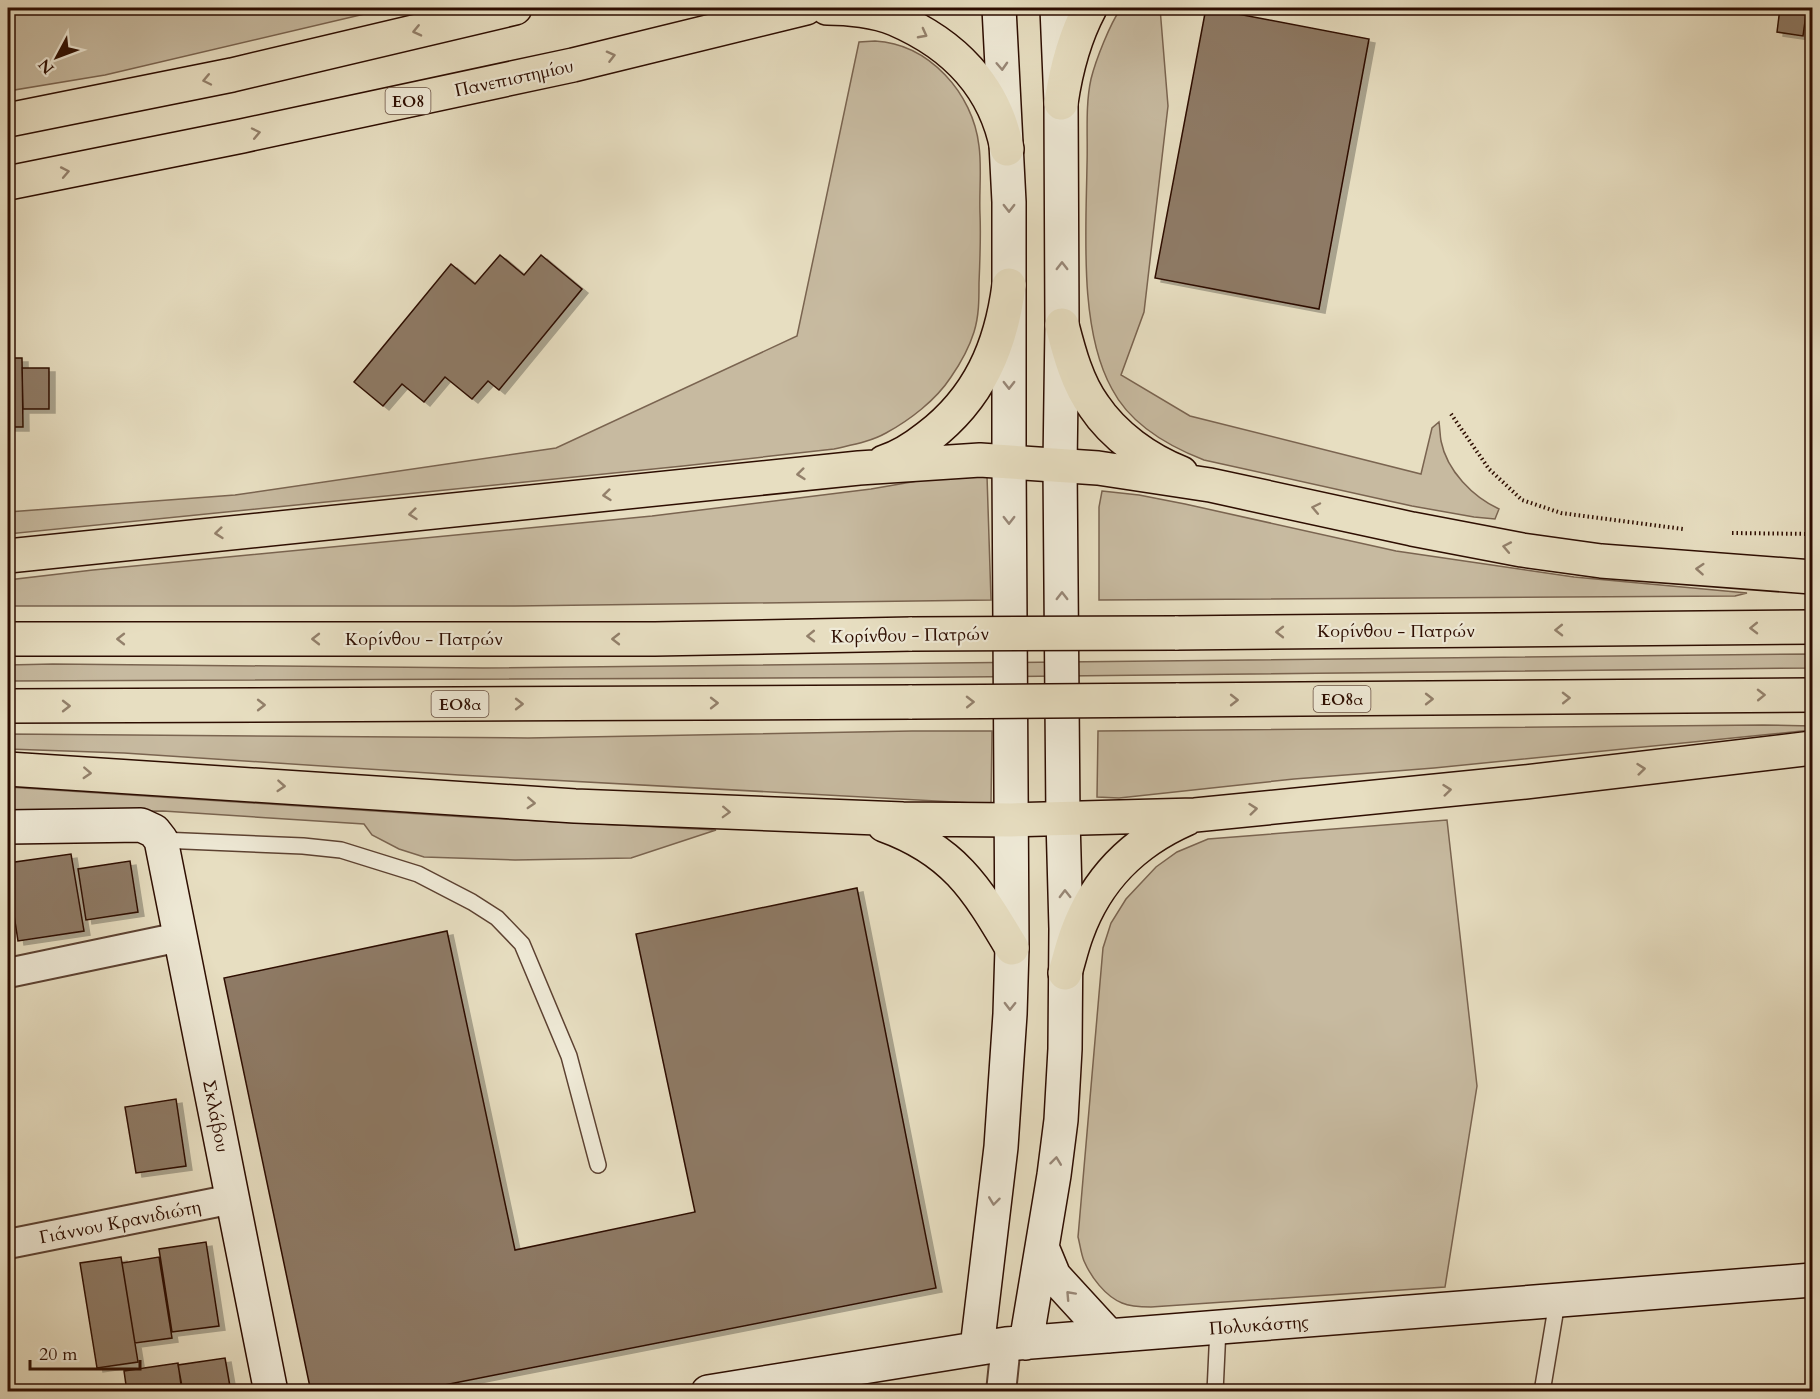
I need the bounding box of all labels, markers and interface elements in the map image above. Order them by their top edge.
one-way arrow [412,23,422,36]
north arrow [27,27,87,87]
one-way arrow [917,27,927,38]
one-way arrow [605,51,616,63]
text: N [34,54,59,79]
street label: Πανεπιστημίου [452,54,576,103]
one-way arrow [996,61,1009,70]
one-way arrow [202,73,212,86]
road number: ΕΟ8 [386,88,430,114]
one-way arrow [251,127,261,140]
one-way arrow [60,166,70,179]
one-way arrow [1003,203,1015,212]
one-way arrow [1056,262,1068,271]
one-way arrow [1003,381,1015,390]
one-way arrow [796,467,805,480]
one-way arrow [602,488,611,500]
one-way arrow [1311,502,1321,515]
one-way arrow [408,507,417,520]
one-way arrow [1003,516,1015,525]
one-way arrow [214,526,223,539]
one-way arrow [1502,541,1512,554]
one-way arrow [1696,563,1705,576]
one-way arrow [1056,591,1068,600]
street label: Κορίνθου - Πατρών [1317,619,1475,644]
street label: Κορίνθου - Πατρών [831,622,989,649]
one-way arrow [1750,622,1759,634]
one-way arrow [1555,624,1564,636]
one-way arrow [1275,626,1284,638]
street label: Κορίνθου - Πατρών [345,627,503,652]
one-way arrow [807,630,816,642]
one-way arrow [117,633,126,645]
one-way arrow [312,633,321,646]
one-way arrow [612,633,621,645]
road number: ΕΟ8α [1314,686,1370,712]
one-way arrow [1757,689,1766,702]
road number: ΕΟ8α [432,691,488,717]
one-way arrow [1562,692,1571,704]
one-way arrow [1425,693,1434,705]
one-way arrow [1230,694,1239,706]
one-way arrow [966,696,975,708]
one-way arrow [709,697,718,709]
one-way arrow [514,698,523,710]
one-way arrow [256,699,265,711]
one-way arrow [61,700,70,712]
one-way arrow [1637,763,1646,776]
one-way arrow [82,766,91,779]
one-way arrow [277,780,286,793]
one-way arrow [1443,784,1452,796]
one-way arrow [526,796,535,809]
one-way arrow [1249,803,1258,816]
one-way arrow [721,806,730,819]
one-way arrow [1059,889,1071,898]
one-way arrow [1004,1002,1017,1011]
street label: Σκλάβου [196,1078,235,1154]
one-way arrow [1049,1156,1062,1165]
street label: Γιάννου Κρανιδιώτη [37,1195,203,1250]
one-way arrow [989,1196,1001,1205]
one-way arrow [1067,1291,1078,1302]
street label: Πολυκάστης [1208,1310,1310,1341]
scale bar [30,1333,140,1371]
text: 20 m [39,1342,78,1367]

